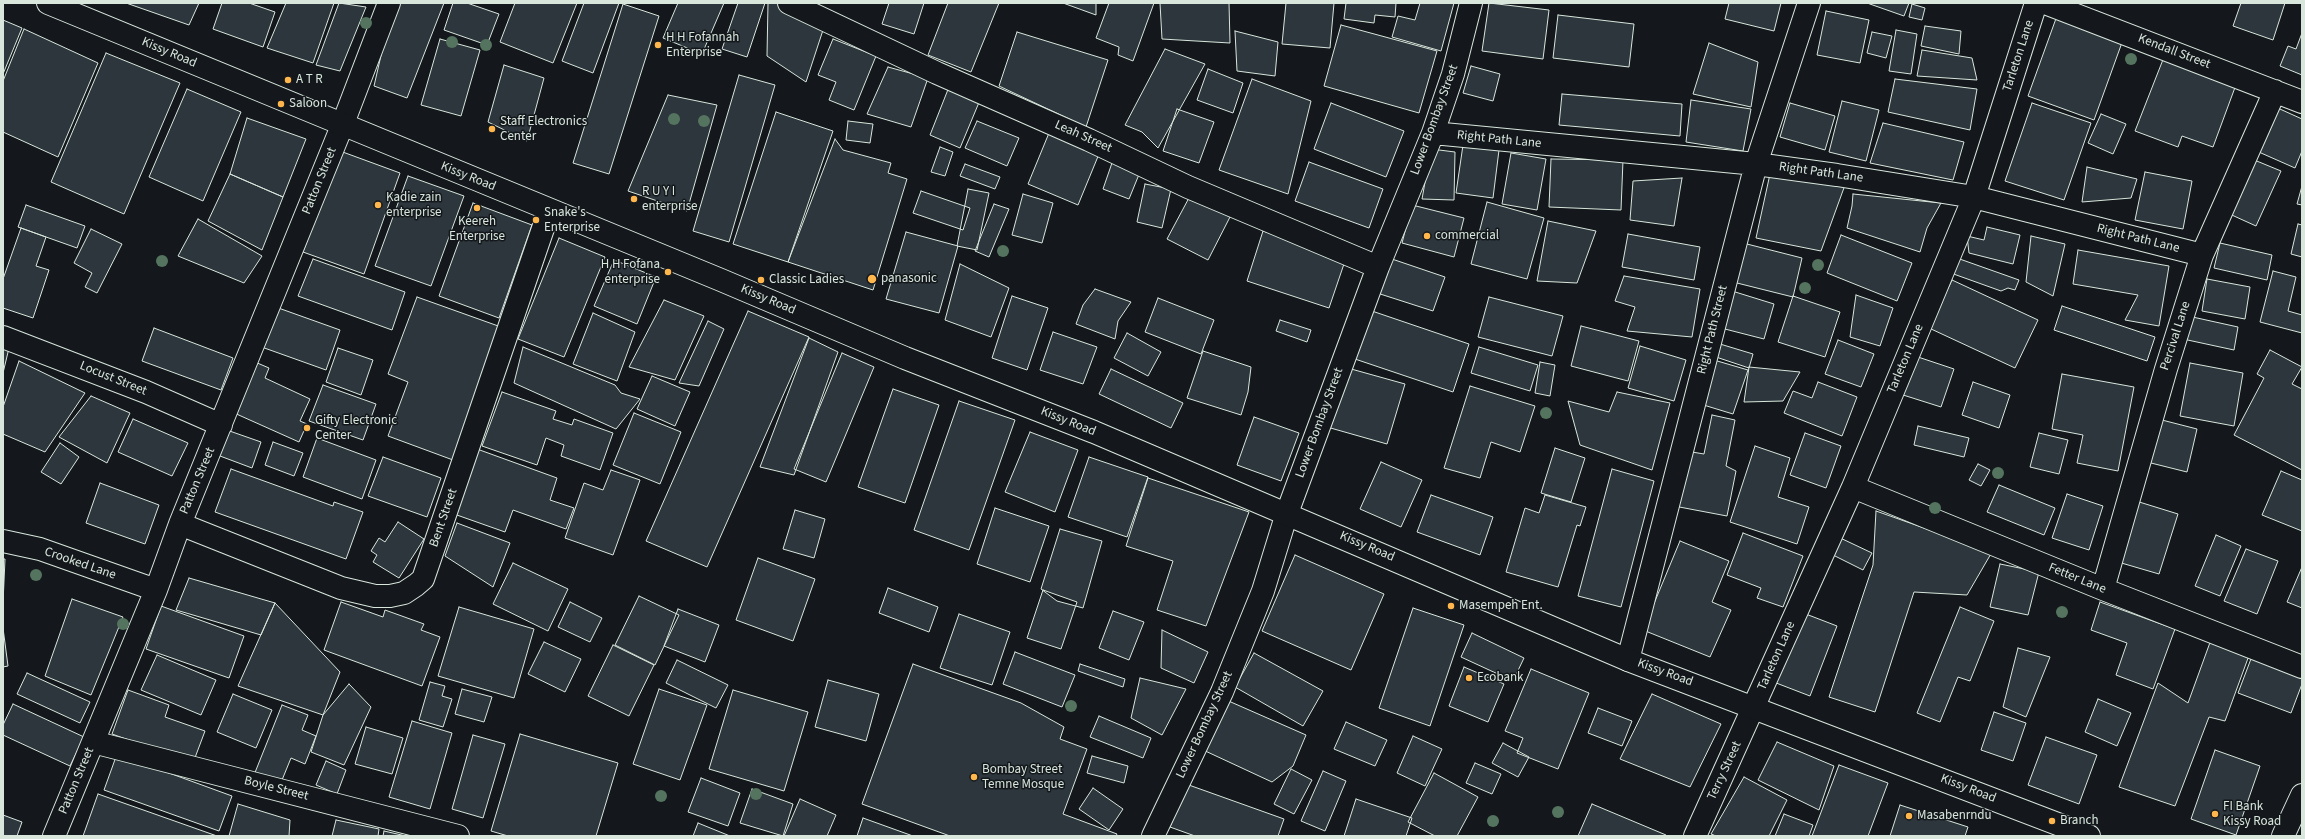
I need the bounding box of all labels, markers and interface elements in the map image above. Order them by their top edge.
street label: Tarleton Lane [2000,18,2038,94]
place label: H H Fofannah Enterprise [666,30,739,61]
street label: Kendall Street [2135,31,2213,73]
street label: Kissy Road [139,34,199,72]
marker: H H Fofannah Enterprise [653,40,663,50]
street label: Lower Bombay Street [1408,63,1462,177]
place label: A T R [296,72,323,88]
marker: A T R [283,75,293,85]
place label: Saloon [289,96,327,112]
marker: Saloon [276,99,286,109]
place label: Staff Electronics Center [500,114,587,145]
street label: Leah Street [1052,117,1114,157]
marker: Staff Electronics Center [487,124,497,134]
street label: Right Path Lane [1456,128,1542,152]
street label: Patton Street [299,145,341,217]
street label: Kissy Road [438,159,498,195]
street label: Right Path Lane [1778,159,1864,187]
place label: R U Y I enterprise [642,184,698,215]
place label: Kadie zain enterprise [386,190,442,221]
marker: R U Y I enterprise [629,194,639,204]
marker: Kadie zain enterprise [373,200,383,210]
marker: Keereh Enterprise [472,203,482,213]
place label: Snake's Enterprise [544,205,600,236]
place label: Keereh Enterprise [449,214,505,245]
marker: Snake's Enterprise [531,215,541,225]
street label: Right Path Lane [2095,221,2181,257]
place label: commercial [1435,228,1499,244]
marker: commercial [1422,231,1432,241]
place label: H H Fofana enterprise [601,257,660,288]
marker: H H Fofana enterprise [663,267,673,277]
place label: panasonic [881,271,937,287]
place label: Classic Ladies [769,272,844,288]
marker: panasonic [866,273,878,285]
marker: Classic Ladies [756,275,766,285]
street label: Kissy Road [738,281,798,319]
street label: Right Path Street [1694,284,1732,376]
street label: Percival Lane [2158,299,2194,373]
street label: Tarleton Lane [1884,322,1928,396]
street label: Locust Street [77,358,149,400]
street label: Lower Bombay Street [1293,366,1347,480]
street label: Kissy Road [1038,404,1098,440]
place label: Gifty Electronic Center [315,413,397,444]
marker: Gifty Electronic Center [302,423,312,433]
street label: Patton Street [177,445,219,517]
street label: Bent Street [427,487,461,549]
street label: Kissy Road [1337,528,1397,566]
street label: Crooked Lane [42,544,118,584]
street label: Fetter Lane [2046,560,2108,598]
place label: Masempeh Ent. [1459,598,1543,614]
marker: Masempeh Ent. [1446,601,1456,611]
street label: Tarleton Lane [1755,619,1799,693]
street label: Kissy Road [1635,656,1695,690]
street label: Lower Bombay Street [1173,669,1237,781]
place label: Ecobank [1477,670,1524,686]
marker: Ecobank [1464,673,1474,683]
street label: Terry Street [1705,739,1745,803]
street label: Patton Street [56,745,98,817]
place label: Bombay Street Temne Mosque [982,762,1064,793]
street label: Kissy Road [1938,771,1998,807]
marker: Bombay Street Temne Mosque [969,772,979,782]
street label: Boyle Street [242,773,310,805]
place label: FI Bank Kissy Road [2223,799,2281,830]
place label: Masabenrndu [1917,808,1992,824]
marker: FI Bank Kissy Road [2210,809,2220,819]
marker: Masabenrndu [1904,811,1914,821]
place label: Branch [2060,813,2099,829]
marker: Branch [2047,816,2057,826]

